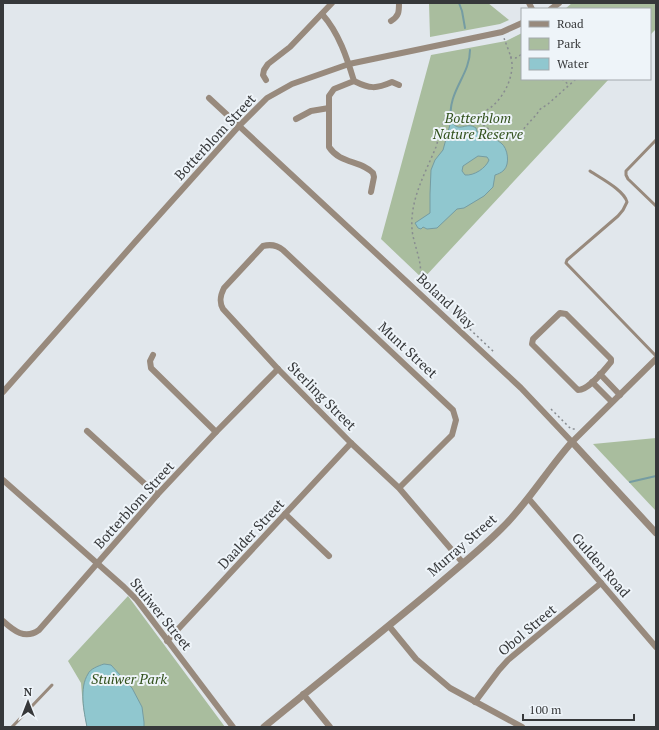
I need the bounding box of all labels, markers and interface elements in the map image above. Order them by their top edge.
legend [521,8,651,80]
text: Road [557,16,584,31]
text: Park [557,36,582,51]
text: Water [557,56,589,71]
street label: Botterblom Street [170,89,260,184]
park label: Botterblom Nature Reserve [432,108,524,143]
street label: Boland Way [413,269,480,333]
street label: Munt Street [375,317,443,383]
street label: Sterling Street [284,357,361,435]
street label: Botterblom Street [89,456,178,552]
street label: Daalder Street [213,494,289,573]
street label: Murray Street [423,509,501,580]
street label: Gulden Road [568,528,635,601]
street label: Stuiwer Street [126,573,197,655]
street label: Obol Street [493,599,560,660]
park label: Stuiwer Park [91,669,167,688]
north arrow [8,682,48,722]
text: N [24,685,33,699]
scale bar [523,696,634,722]
text: 100 m [529,702,562,717]

